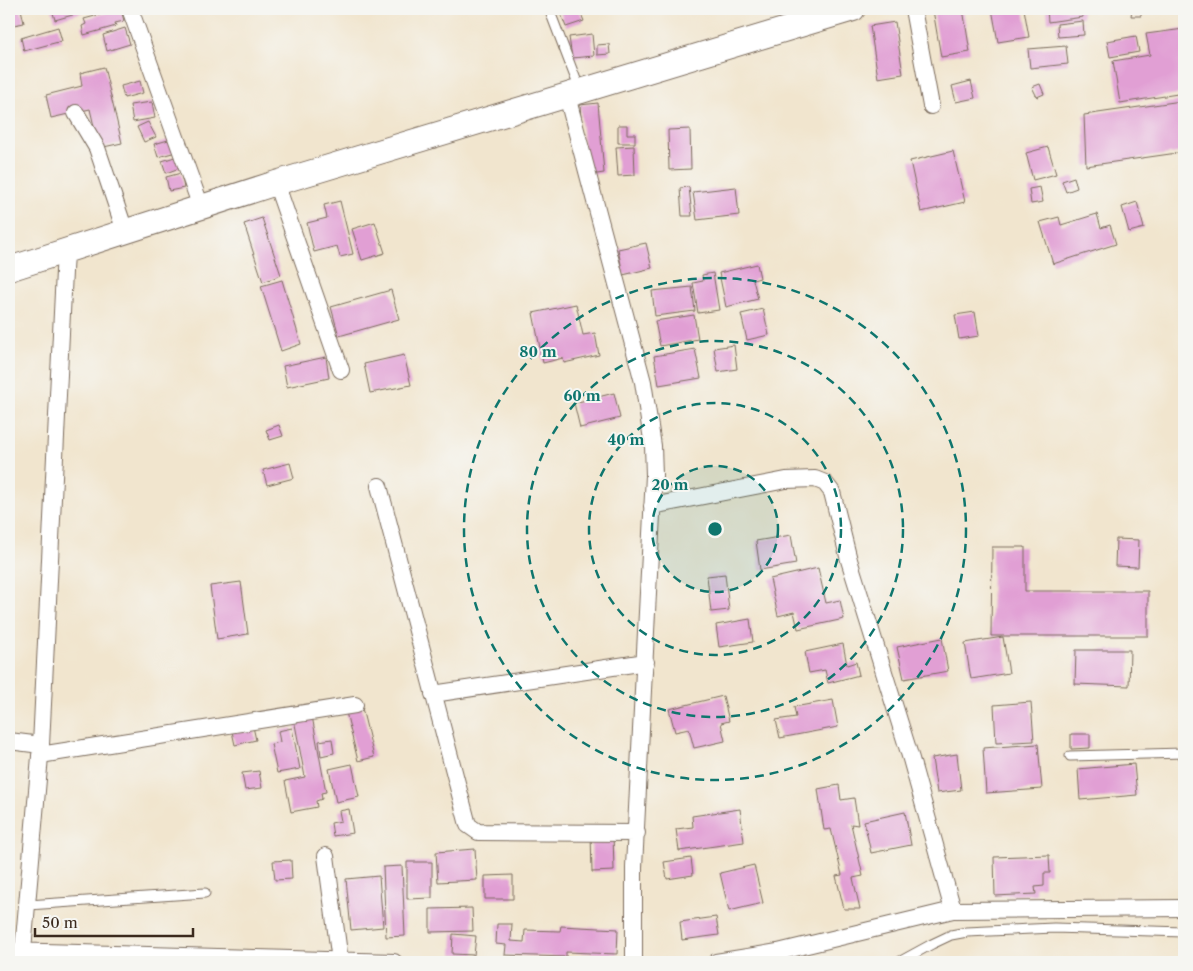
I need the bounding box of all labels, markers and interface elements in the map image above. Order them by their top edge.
text: 80 m [519,342,557,361]
text: 60 m [563,386,601,405]
text: 40 m [607,430,645,449]
text: 20 m [651,475,689,494]
centre of rings [706,520,724,538]
scale bar [35,906,192,938]
text: 50 m [42,913,78,932]

